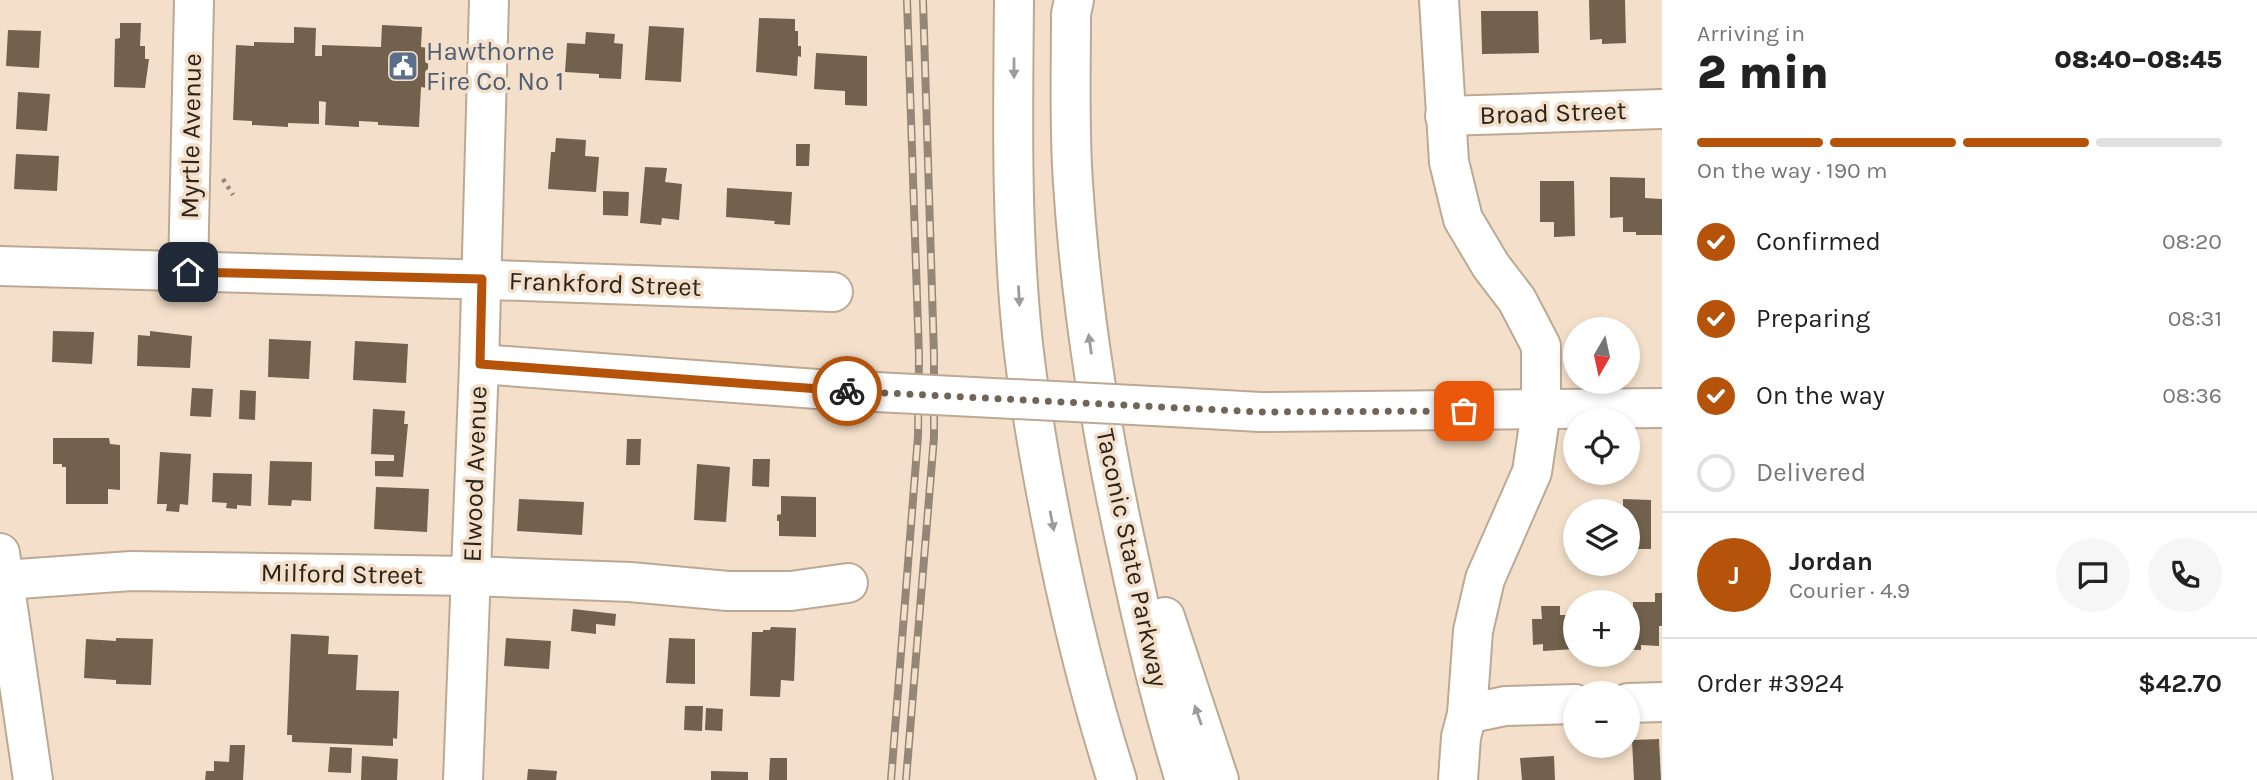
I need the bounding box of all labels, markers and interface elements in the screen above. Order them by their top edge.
text: Arriving in [1697,20,1805,47]
place label: Hawthorne Fire Co. No 1 [426,36,564,97]
text: 08:40–08:45 [2054,44,2222,75]
text: 2 min [1697,46,1829,100]
public building icon: Hawthorne Fire Co. No 1 [386,49,420,83]
street label: Myrtle Avenue [174,53,208,219]
one-way arrow [1008,57,1020,79]
street label: Broad Street [1479,95,1627,131]
text: On the way · 190 m [1697,157,1888,184]
icon: check [1697,223,1735,261]
text: Confirmed [1756,226,1881,257]
text: 08:20 [2162,228,2222,255]
pin [158,242,218,302]
icon: home [169,253,207,291]
street label: Frankford Street [508,265,702,303]
one-way arrow [1014,285,1025,307]
icon: check [1697,300,1735,338]
text: Preparing [1756,303,1870,334]
text: 08:31 [2168,305,2222,332]
north arrow [1563,317,1640,394]
map controls [1563,317,1640,758]
one-way arrow [1084,333,1095,355]
courier [812,356,882,426]
icon: bike [828,372,866,410]
icon: check [1697,377,1735,415]
text: On the way [1756,380,1885,411]
pin [1434,381,1494,441]
text: 08:36 [2162,382,2222,409]
street label: Elwood Avenue [456,385,494,563]
icon: bag [1445,392,1483,430]
button: locate [1563,408,1640,485]
street label: Taconic State Parkway [1090,426,1174,690]
text: Delivered [1756,457,1866,488]
button: layers [1563,499,1640,576]
one-way arrow [1046,510,1057,532]
button: chat [2056,538,2130,612]
button: phone [2148,538,2222,612]
text: Jordan [1789,546,1873,577]
street label: Milford Street [260,557,424,591]
text: J [1728,560,1740,591]
text: Courier · 4.9 [1789,577,1910,604]
button: + [1563,590,1640,667]
text: Order #3924 [1697,668,1844,699]
text: $42.70 [2138,668,2222,699]
button: − [1563,681,1640,758]
one-way arrow [1192,705,1203,726]

